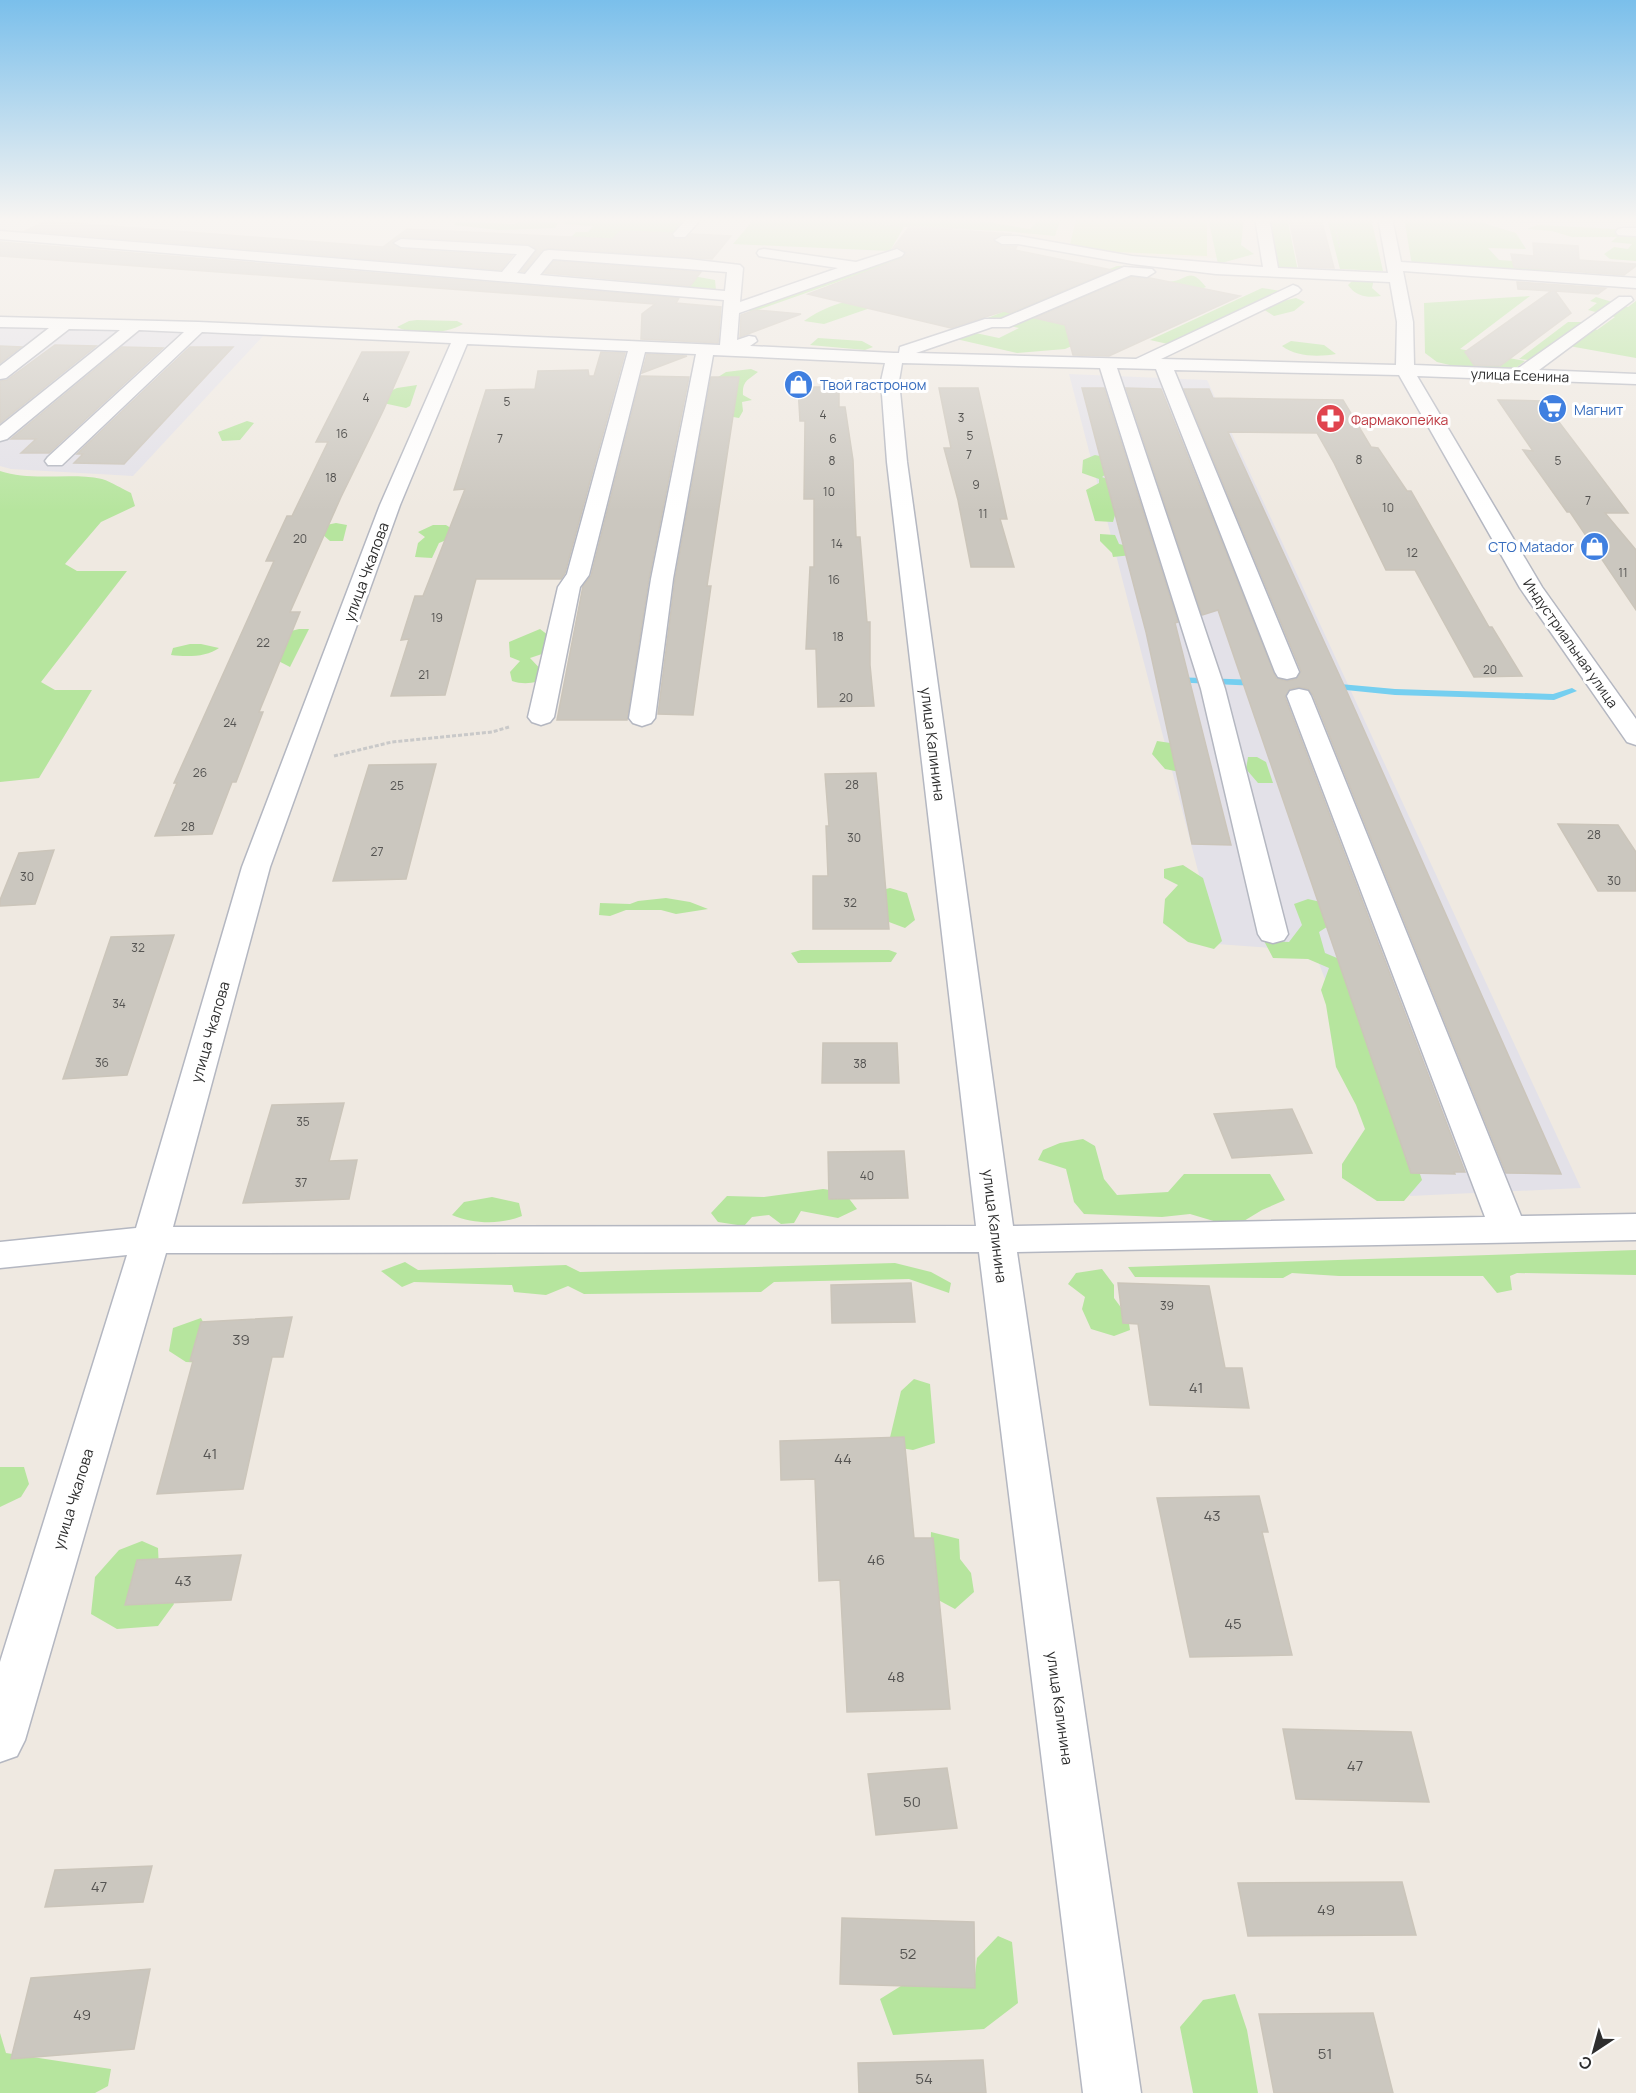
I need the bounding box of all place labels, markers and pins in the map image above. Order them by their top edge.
shop icon: Твой гастроном [783,368,815,400]
place label: Твой гастроном [820,375,926,394]
supermarket icon: Магнит [1537,393,1569,425]
place label: Магнит [1574,400,1623,419]
pharmacy icon: Фармакопейка [1314,403,1346,435]
place label: Фармакопейка [1351,410,1448,429]
shop icon: СТО Matador [1579,530,1611,562]
place label: СТО Matador [1488,537,1574,556]

